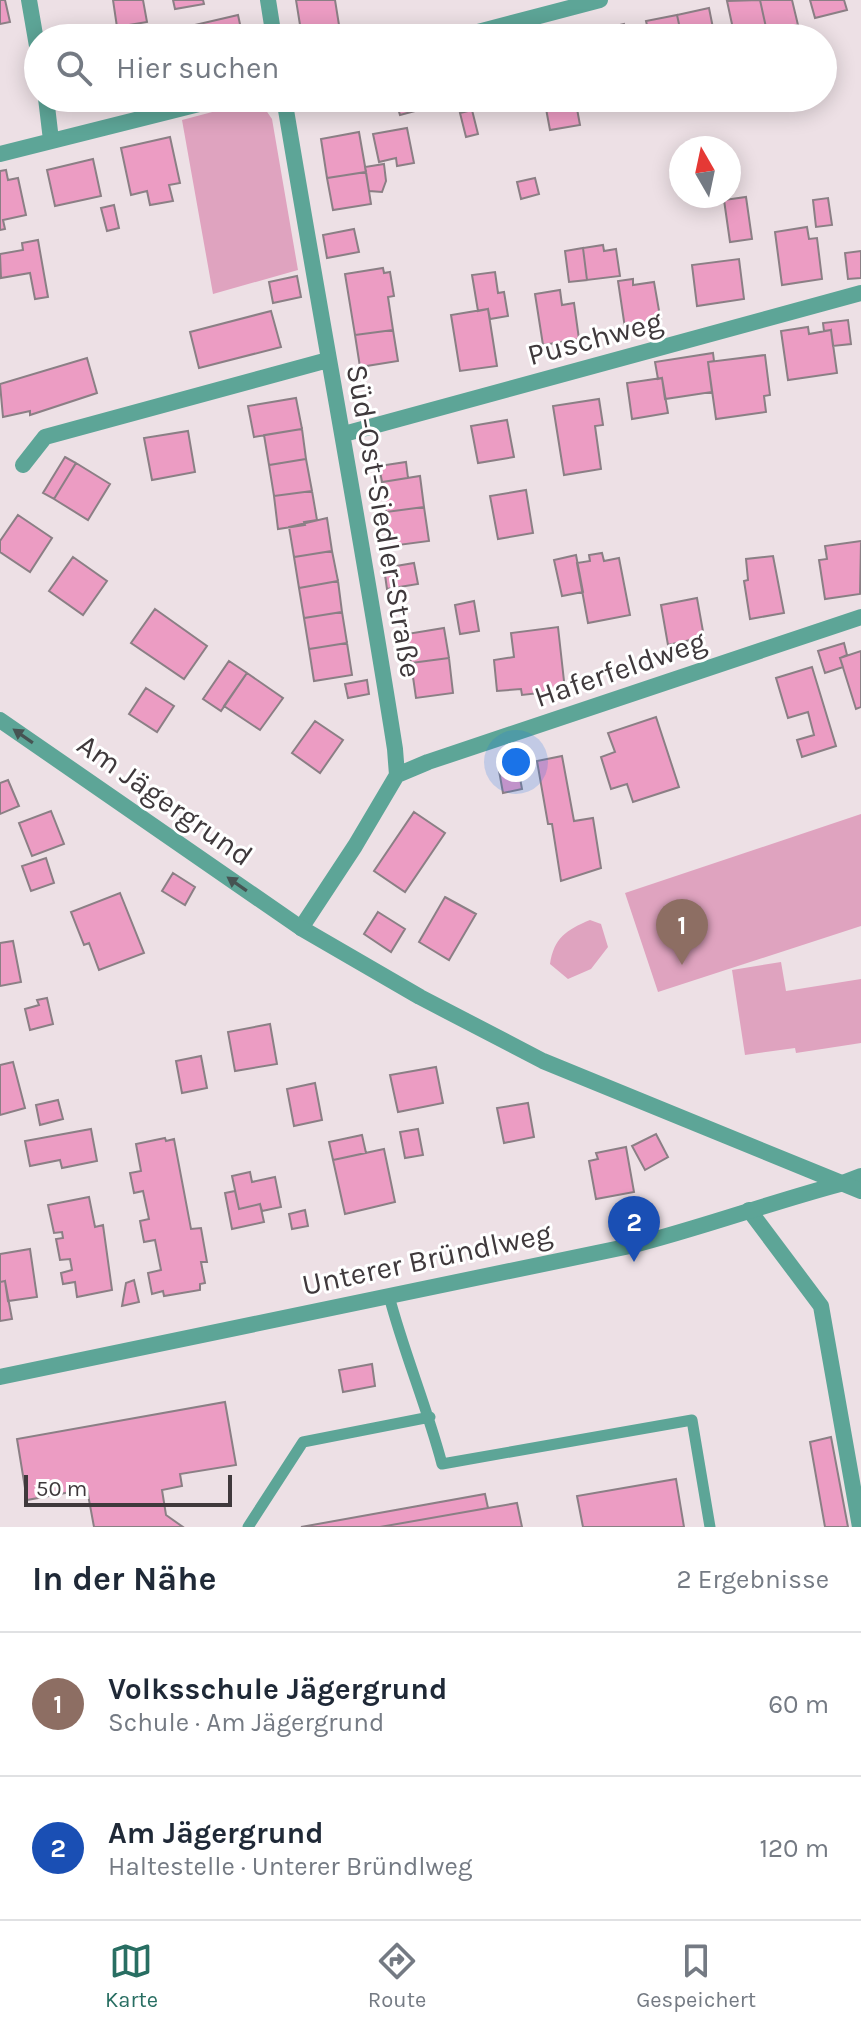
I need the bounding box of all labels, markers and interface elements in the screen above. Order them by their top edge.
search box [24,24,837,112]
icon: search [52,46,96,90]
text: Hier suchen [116,50,279,86]
north arrow [669,136,741,208]
street label: Puschweg [524,303,666,373]
street label: Süd-Ost-Siedler-Straße [339,362,429,680]
street label: Haferfeldweg [530,623,711,715]
street label: Am Jägergrund [70,726,260,874]
one-way arrow [12,729,33,744]
your location [496,742,536,782]
one-way arrow [226,877,247,892]
pin: 1 [656,899,708,965]
pin: 2 [608,1196,660,1262]
street label: Unterer Bründlweg [299,1215,555,1303]
scale bar [24,1471,232,1507]
text: 50 m [36,1476,87,1502]
text: In der Nähe [32,1559,216,1599]
text: 2 Ergebnisse [677,1564,829,1595]
text: Volksschule Jägergrund [108,1671,447,1707]
text: 1 [53,1689,63,1720]
text: 60 m [768,1689,829,1720]
text: Schule · Am Jägergrund [108,1707,384,1738]
text: Am Jägergrund [108,1815,324,1851]
text: 2 [50,1833,66,1864]
text: 120 m [759,1833,829,1864]
text: Haltestelle · Unterer Bründlweg [108,1851,472,1882]
tab: Karte [105,1939,158,2013]
tab: Route [368,1939,426,2013]
tab: Gespeichert [636,1939,756,2013]

